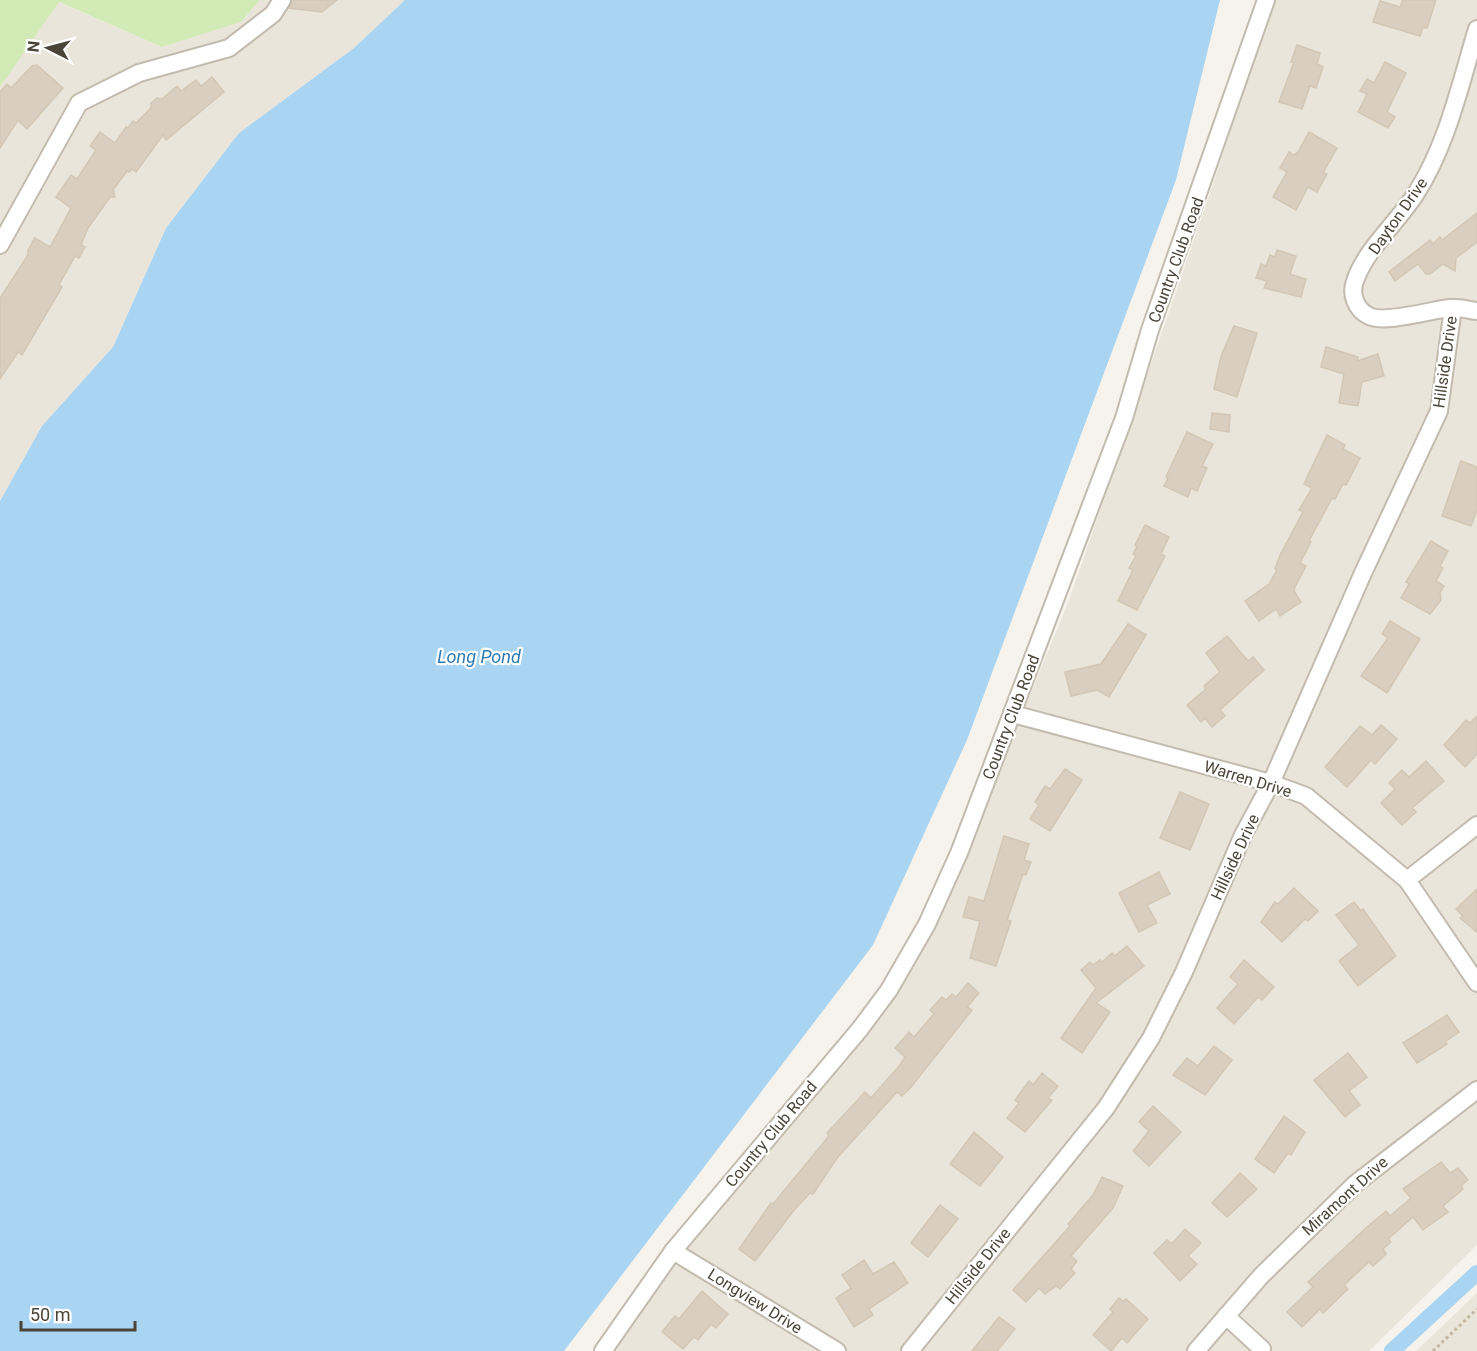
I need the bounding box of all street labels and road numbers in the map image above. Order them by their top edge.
street label: Dayton Drive [1365,174,1431,258]
street label: Country Club Road [1144,195,1208,325]
street label: Hillside Drive [1429,315,1461,409]
street label: Country Club Road [978,652,1044,782]
street label: Warren Drive [1202,757,1294,801]
street label: Hillside Drive [1207,811,1263,903]
street label: Country Club Road [721,1077,821,1191]
street label: Miramont Drive [1298,1153,1392,1239]
street label: Hillside Drive [941,1224,1015,1308]
street label: Longview Drive [704,1264,806,1338]

